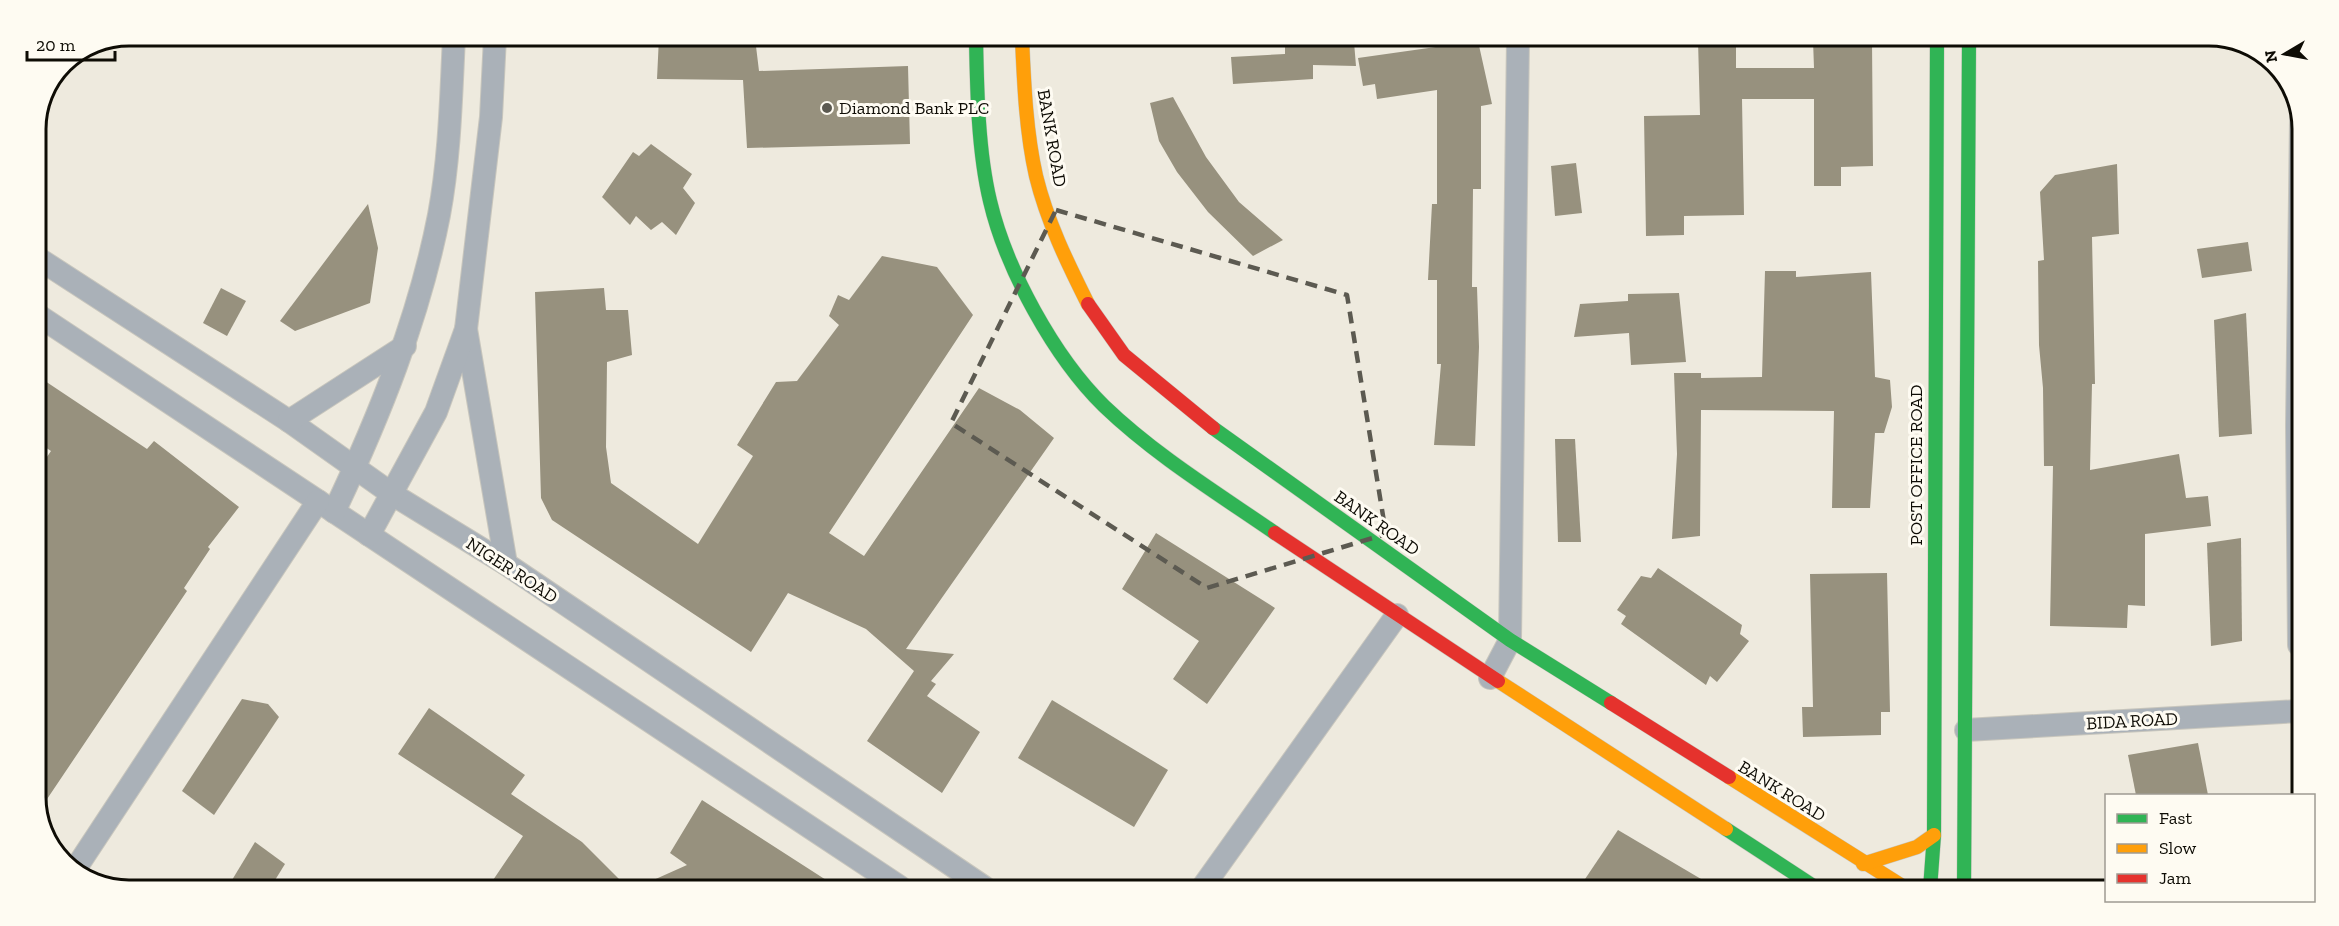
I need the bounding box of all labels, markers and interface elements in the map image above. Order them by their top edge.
scale bar [27,24,116,62]
north arrow [2255,24,2315,84]
text: 20 m [36,34,76,56]
text: N [2260,49,2281,64]
street label: BANK ROAD [1033,87,1071,189]
place label: Diamond Bank PLC [839,97,989,119]
marker: Diamond Bank PLC [820,101,834,115]
street label: POST OFFICE ROAD [1905,385,1927,545]
street label: BANK ROAD [1330,486,1424,560]
street label: NIGER ROAD [462,532,562,608]
street label: BIDA ROAD [2086,708,2178,734]
street label: BANK ROAD [1734,755,1830,827]
legend [2105,794,2315,902]
text: Fast [2159,807,2192,829]
text: Slow [2159,837,2196,859]
text: Jam [2159,867,2191,889]

